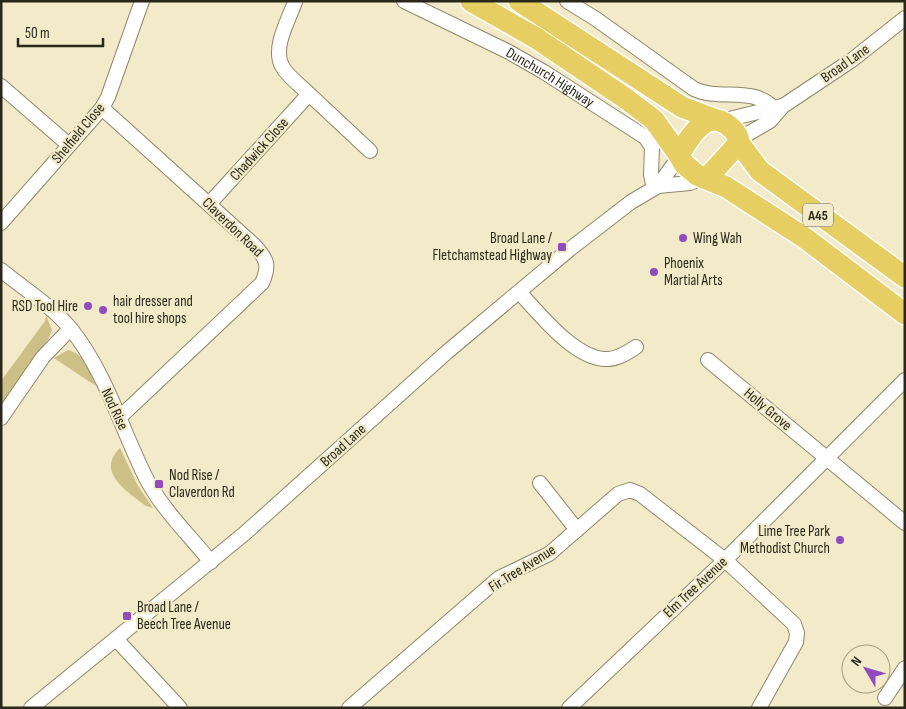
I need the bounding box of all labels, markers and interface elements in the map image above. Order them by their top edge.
scale bar [18,15,102,47]
text: 50 m [25,24,50,43]
street label: Broad Lane [817,40,873,87]
street label: Dunchurch Highway [502,43,598,112]
street label: Shelfield Close [48,99,109,168]
street label: Chadwick Close [226,114,293,185]
street label: Claverdon Road [198,194,267,261]
road number: A45 [803,204,833,226]
place label: Broad Lane / Fletchamstead Highway [432,229,553,265]
place label: Wing Wah [693,229,742,248]
marker: Wing Wah [677,232,689,244]
marker: Broad Lane / Fletchamstead Highway [556,241,568,253]
place label: Phoenix Martial Arts [664,254,723,290]
marker: Phoenix Martial Arts [648,266,660,278]
place label: hair dresser and tool hire shops [113,292,193,328]
place label: RSD Tool Hire [12,297,78,316]
marker: RSD Tool Hire [82,300,94,312]
marker: hair dresser and tool hire shops [97,304,109,316]
street label: Holly Grove [740,384,796,435]
street label: Nod Rise [97,385,132,433]
street label: Broad Lane [316,420,370,471]
place label: Nod Rise / Claverdon Rd [169,466,235,502]
marker: Nod Rise / Claverdon Rd [153,478,165,490]
place label: Lime Tree Park Methodist Church [740,522,830,558]
marker: Lime Tree Park Methodist Church [834,534,846,546]
street label: Fir Tree Avenue [485,540,559,597]
street label: Elm Tree Avenue [659,553,731,622]
place label: Broad Lane / Beech Tree Avenue [137,598,231,634]
marker: Broad Lane / Beech Tree Avenue [121,610,133,622]
north arrow [841,644,891,694]
text: N [847,653,865,669]

